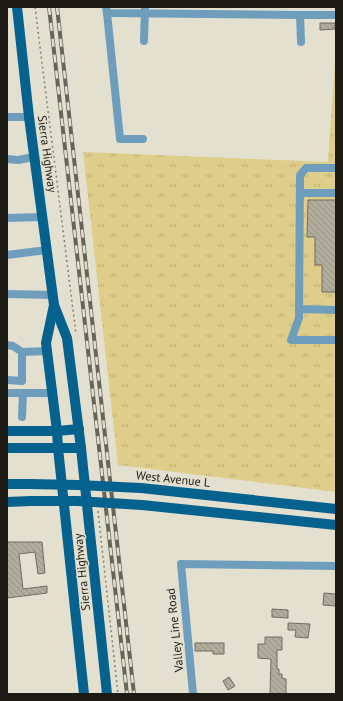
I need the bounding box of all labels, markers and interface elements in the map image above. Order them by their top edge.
street label: Sierra Highway [35,114,60,194]
street label: West Avenue L [135,467,211,490]
street label: Sierra Highway [70,532,93,611]
street label: Valley Line Road [163,587,186,674]

